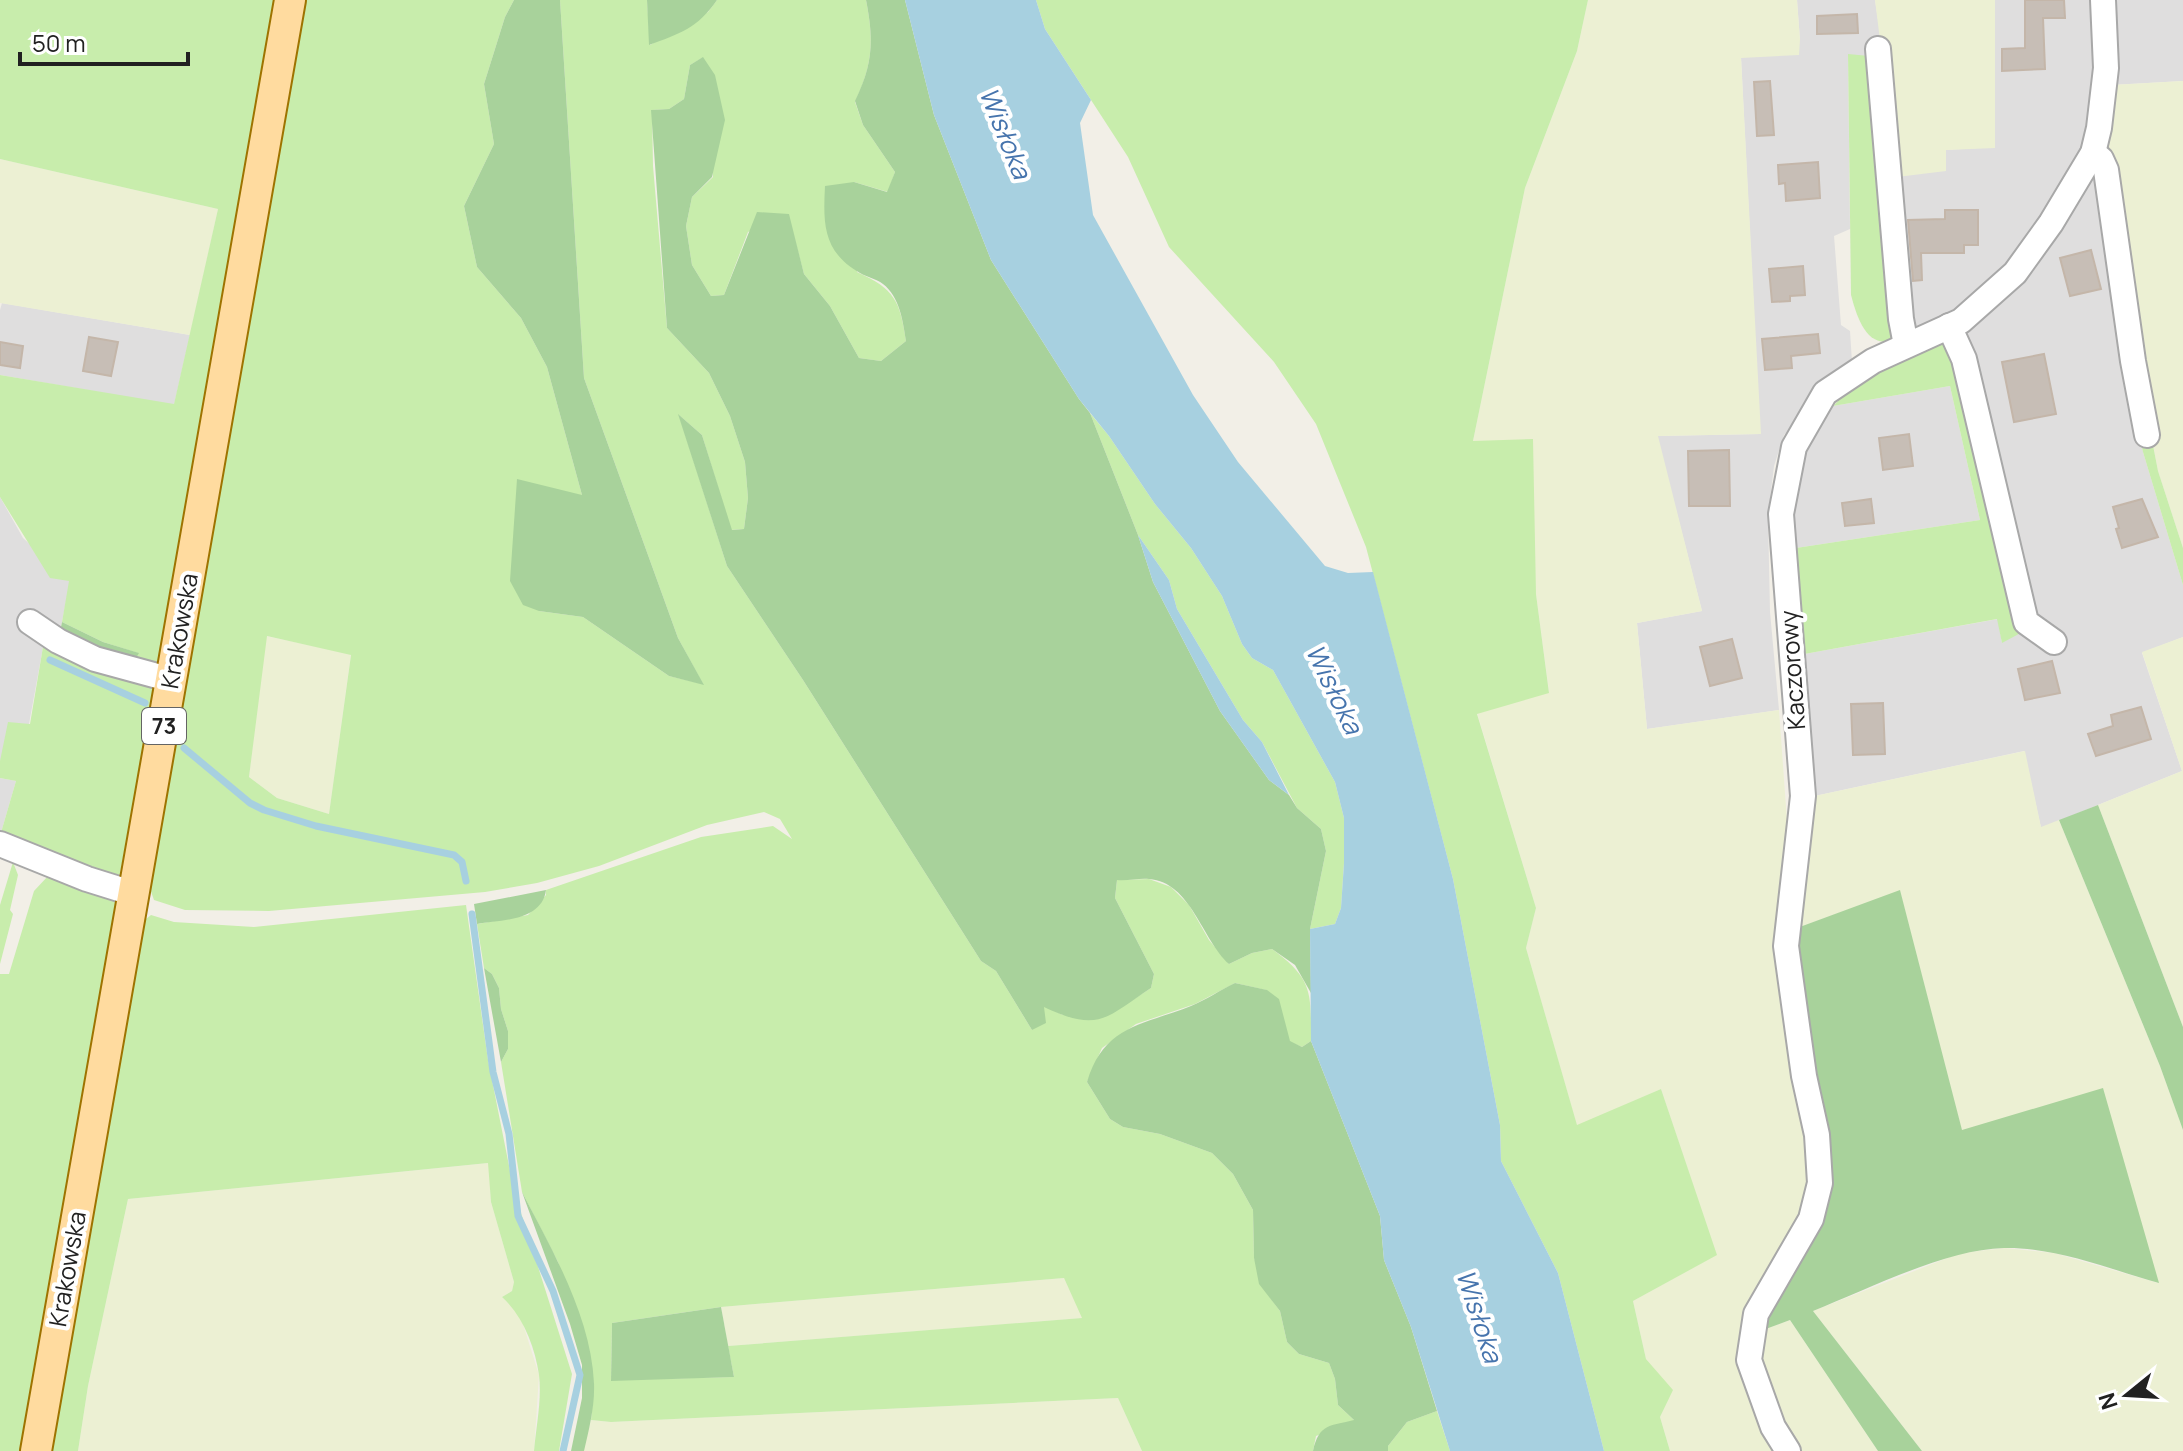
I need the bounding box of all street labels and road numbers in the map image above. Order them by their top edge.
street label: Krakowska [152,570,205,691]
street label: Kaczorowy [1771,609,1812,731]
road number: 73 [142,708,186,744]
street label: Krakowska [40,1208,93,1329]

